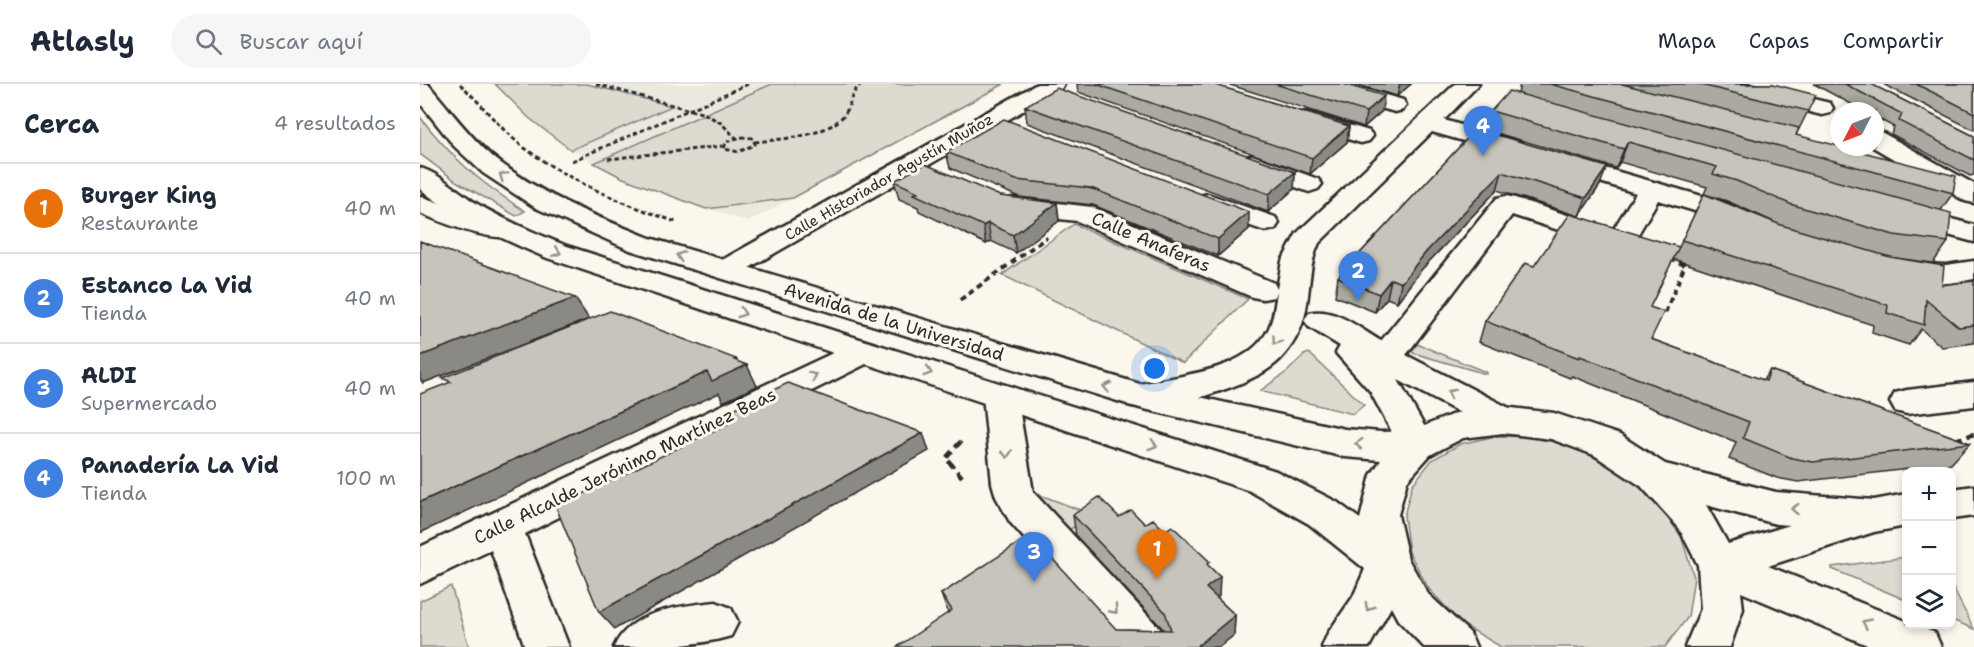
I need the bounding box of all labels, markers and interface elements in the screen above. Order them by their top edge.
search box [171,14,591,68]
text: Atlasly [30,22,135,60]
icon: search [192,25,225,58]
text: Buscar aquí [240,27,363,56]
text: Mapa [1658,27,1716,55]
text: Capas [1749,27,1810,55]
text: Compartir [1843,27,1944,55]
north arrow [1830,102,1884,156]
text: Cerca [24,106,99,141]
pin: 4 [1464,106,1502,156]
street label: Calle Historiador Agustín Muñoz [781,109,997,245]
text: 4 resultados [274,110,396,136]
one-way arrow [499,172,510,183]
text: Burger King [81,181,216,210]
text: 1 [39,195,48,221]
text: 40 m [344,195,396,221]
street label: Calle Anaferas [1088,206,1214,278]
text: Restaurante [81,210,199,236]
one-way arrow [551,244,562,257]
one-way arrow [675,251,686,263]
pin: 2 [1338,252,1378,301]
text: Estanco La Vid [81,271,252,300]
street label: Avenida de la Universidad [781,277,1007,367]
text: 2 [37,285,51,311]
text: 40 m [344,285,396,311]
text: Tienda [81,300,147,326]
one-way arrow [736,306,747,318]
one-way arrow [1272,335,1283,346]
your location [1140,354,1169,383]
text: ALDI [81,361,137,390]
one-way arrow [922,365,933,378]
one-way arrow [807,371,818,383]
text: 3 [37,375,51,401]
text: 40 m [344,375,396,401]
street label: Calle Alcalde Jerónimo Martínez Beas [470,382,780,550]
one-way arrow [1102,382,1113,394]
one-way arrow [1447,389,1457,400]
text: Supermercado [81,390,217,416]
one-way arrow [1147,438,1158,451]
one-way arrow [1354,438,1363,451]
one-way arrow [1000,449,1013,458]
text: Panadería La Vid [81,451,279,480]
text: 4 [37,465,51,491]
text: 100 m [336,465,396,491]
map controls [1902,467,1956,629]
button: + [1902,467,1956,521]
text: Tienda [81,480,147,506]
one-way arrow [1791,503,1800,516]
button: − [1902,521,1956,575]
pin: 1 [1138,530,1176,579]
pin: 3 [1014,532,1054,582]
button: layers [1902,575,1956,629]
one-way arrow [1365,601,1377,612]
one-way arrow [1107,603,1118,614]
one-way arrow [1861,618,1872,630]

